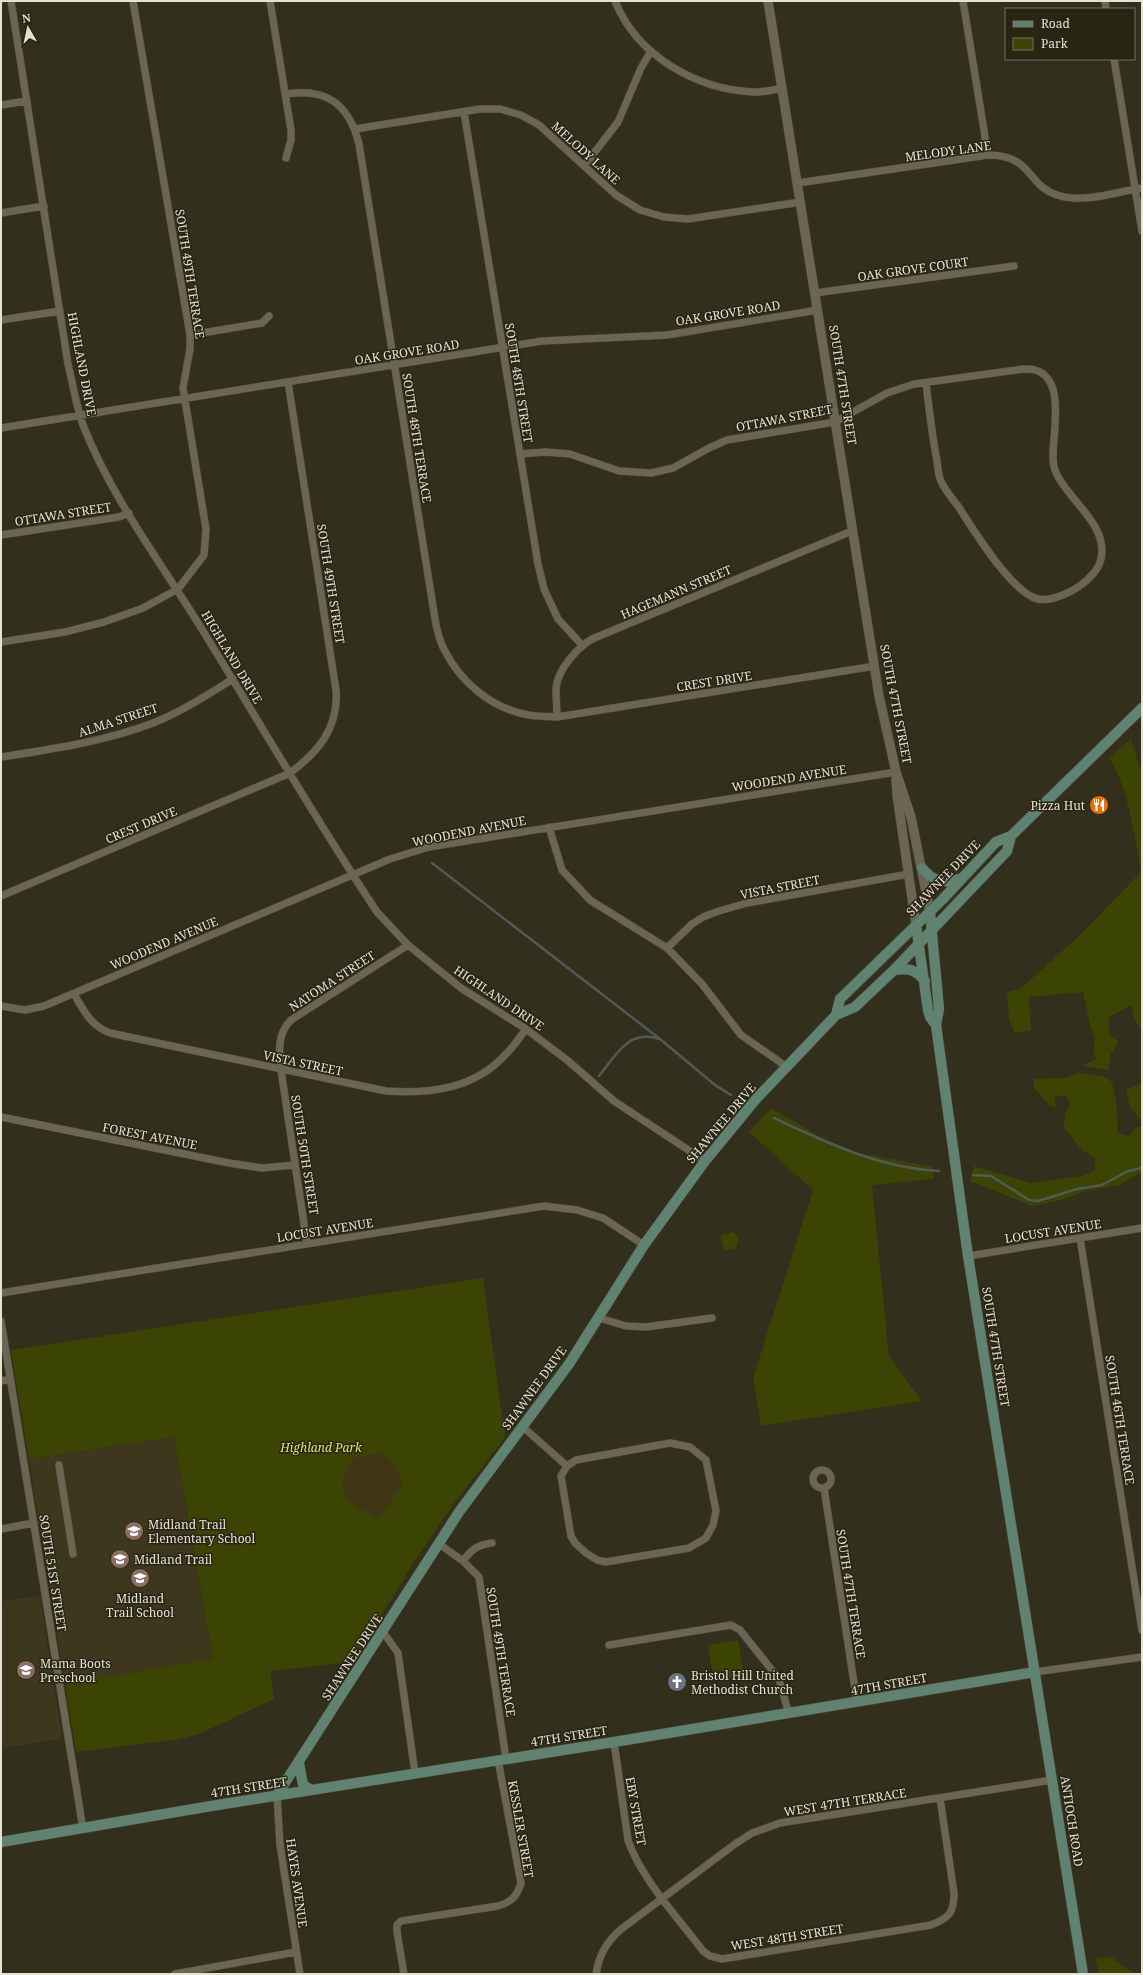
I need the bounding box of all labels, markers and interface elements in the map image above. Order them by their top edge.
north arrow [8,8,48,48]
legend [1005,8,1135,60]
text: N [21,9,32,26]
text: Road [1041,15,1071,32]
text: Park [1041,35,1069,52]
street label: MELODY LANE [548,118,624,188]
street label: MELODY LANE [904,137,992,165]
street label: SOUTH 49TH TERRACE [171,208,209,340]
street label: OAK GROVE COURT [856,253,970,285]
street label: OAK GROVE ROAD [674,296,782,330]
street label: HIGHLAND DRIVE [64,311,100,417]
street label: SOUTH 48TH STREET [501,322,537,445]
street label: SOUTH 47TH STREET [825,324,861,447]
street label: OAK GROVE ROAD [353,335,461,369]
street label: SOUTH 48TH TERRACE [398,372,436,504]
street label: OTTAWA STREET [735,400,834,436]
street label: OTTAWA STREET [14,498,113,530]
street label: SOUTH 49TH STREET [313,523,349,646]
street label: HAGEMANN STREET [618,561,735,623]
street label: HIGHLAND DRIVE [198,607,266,707]
street label: SOUTH 47TH STREET [876,643,916,766]
street label: CREST DRIVE [675,667,753,695]
street label: ALMA STREET [76,699,161,741]
street label: WOODEND AVENUE [731,761,847,795]
restaurant icon: Pizza Hut [1088,794,1110,816]
place label: Pizza Hut [1030,797,1085,814]
street label: CREST DRIVE [103,802,179,848]
street label: WOODEND AVENUE [411,812,527,850]
street label: SHAWNEE DRIVE [902,836,984,920]
street label: VISTA STREET [739,871,822,903]
street label: WOODEND AVENUE [107,913,221,973]
street label: NATOMA STREET [286,946,379,1015]
street label: HIGHLAND DRIVE [451,961,547,1035]
street label: VISTA STREET [262,1046,345,1080]
street label: SHAWNEE DRIVE [682,1079,760,1167]
street label: SOUTH 50TH STREET [287,1094,323,1217]
street label: FOREST AVENUE [101,1118,199,1154]
street label: LOCUST AVENUE [276,1214,374,1246]
street label: LOCUST AVENUE [1004,1215,1102,1247]
street label: SOUTH 47TH STREET [978,1286,1014,1409]
street label: SHAWNEE DRIVE [498,1343,570,1433]
street label: SOUTH 46TH TERRACE [1101,1354,1139,1486]
park label: Highland Park [279,1439,363,1456]
street label: SOUTH 51ST STREET [35,1513,71,1633]
place label: Midland Trail Elementary School [148,1516,256,1547]
school or university icon: Midland Trail Elementary School [123,1520,145,1542]
street label: SOUTH 47TH TERRACE [832,1528,870,1660]
school or university icon: Midland Trail [109,1548,131,1570]
place label: Midland Trail [134,1551,213,1568]
school or university icon: Midland Trail School [129,1567,151,1589]
street label: SOUTH 49TH TERRACE [482,1586,520,1718]
place label: Midland Trail School [106,1590,174,1621]
street label: SHAWNEE DRIVE [318,1610,386,1704]
place label: Mama Boots Preschool [40,1655,111,1686]
school or university icon: Mama Boots Preschool [15,1659,37,1681]
place label: Bristol Hill United Methodist Church [691,1667,794,1698]
street label: 47TH STREET [849,1669,929,1699]
church icon: Bristol Hill United Methodist Church [666,1671,688,1693]
street label: 47TH STREET [530,1721,609,1750]
street label: 47TH STREET [210,1772,289,1801]
street label: ANTIOCH ROAD [1056,1774,1088,1868]
street label: EBY STREET [622,1775,650,1847]
street label: KESSLER STREET [504,1779,538,1880]
street label: WEST 47TH TERRACE [783,1784,907,1820]
street label: HAYES AVENUE [282,1837,312,1929]
street label: WEST 48TH STREET [729,1920,845,1954]

